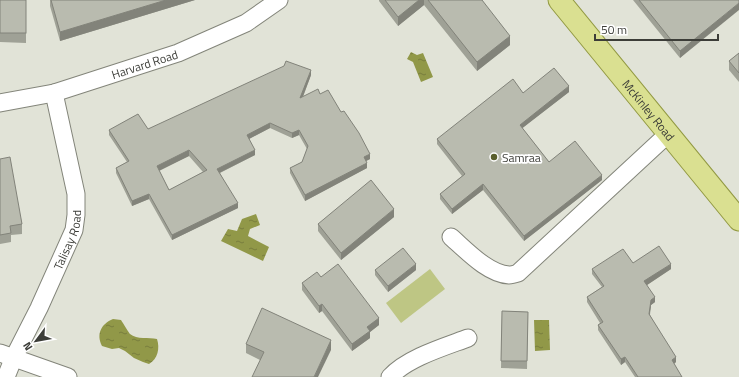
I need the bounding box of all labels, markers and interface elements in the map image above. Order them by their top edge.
scale bar [595,16,718,42]
text: 50 m [601,20,627,39]
street label: Harvard Road [109,44,180,83]
street label: McKinley Road [618,75,680,145]
place label: Samraa [502,148,541,167]
marker: Samraa [489,152,499,162]
street label: Talisay Road [48,210,86,273]
north arrow [16,321,56,361]
text: N [19,339,36,354]

